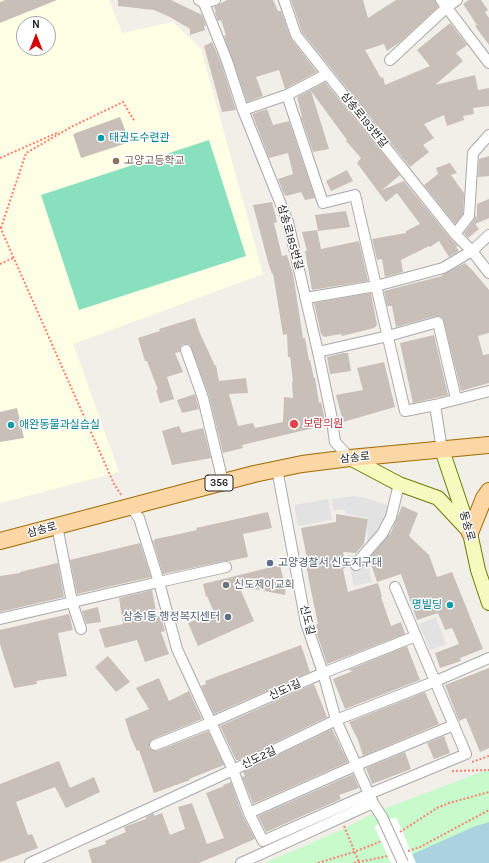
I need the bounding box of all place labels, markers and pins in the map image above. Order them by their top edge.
place label: 태권도수련관 [109,131,170,145]
marker: 태권도수련관 [96,133,106,143]
place label: 고양고등학교 [124,154,185,168]
marker: 고양고등학교 [111,156,121,166]
place label: 보람의원 [303,417,343,431]
place label: 애완동물과실습실 [19,418,100,432]
marker: 보람의원 [288,418,300,430]
marker: 애완동물과실습실 [6,420,16,430]
place label: 고양경찰서 신도지구대 [278,556,382,570]
marker: 고양경찰서 신도지구대 [265,558,275,568]
place label: 신도제이교회 [234,578,295,592]
marker: 신도제이교회 [221,580,231,590]
place label: 명빌딩 [412,598,442,612]
marker: 명빌딩 [445,600,455,610]
place label: 삼송1동 행정복지센터 [123,610,220,624]
marker: 삼송1동 행정복지센터 [223,612,233,622]

